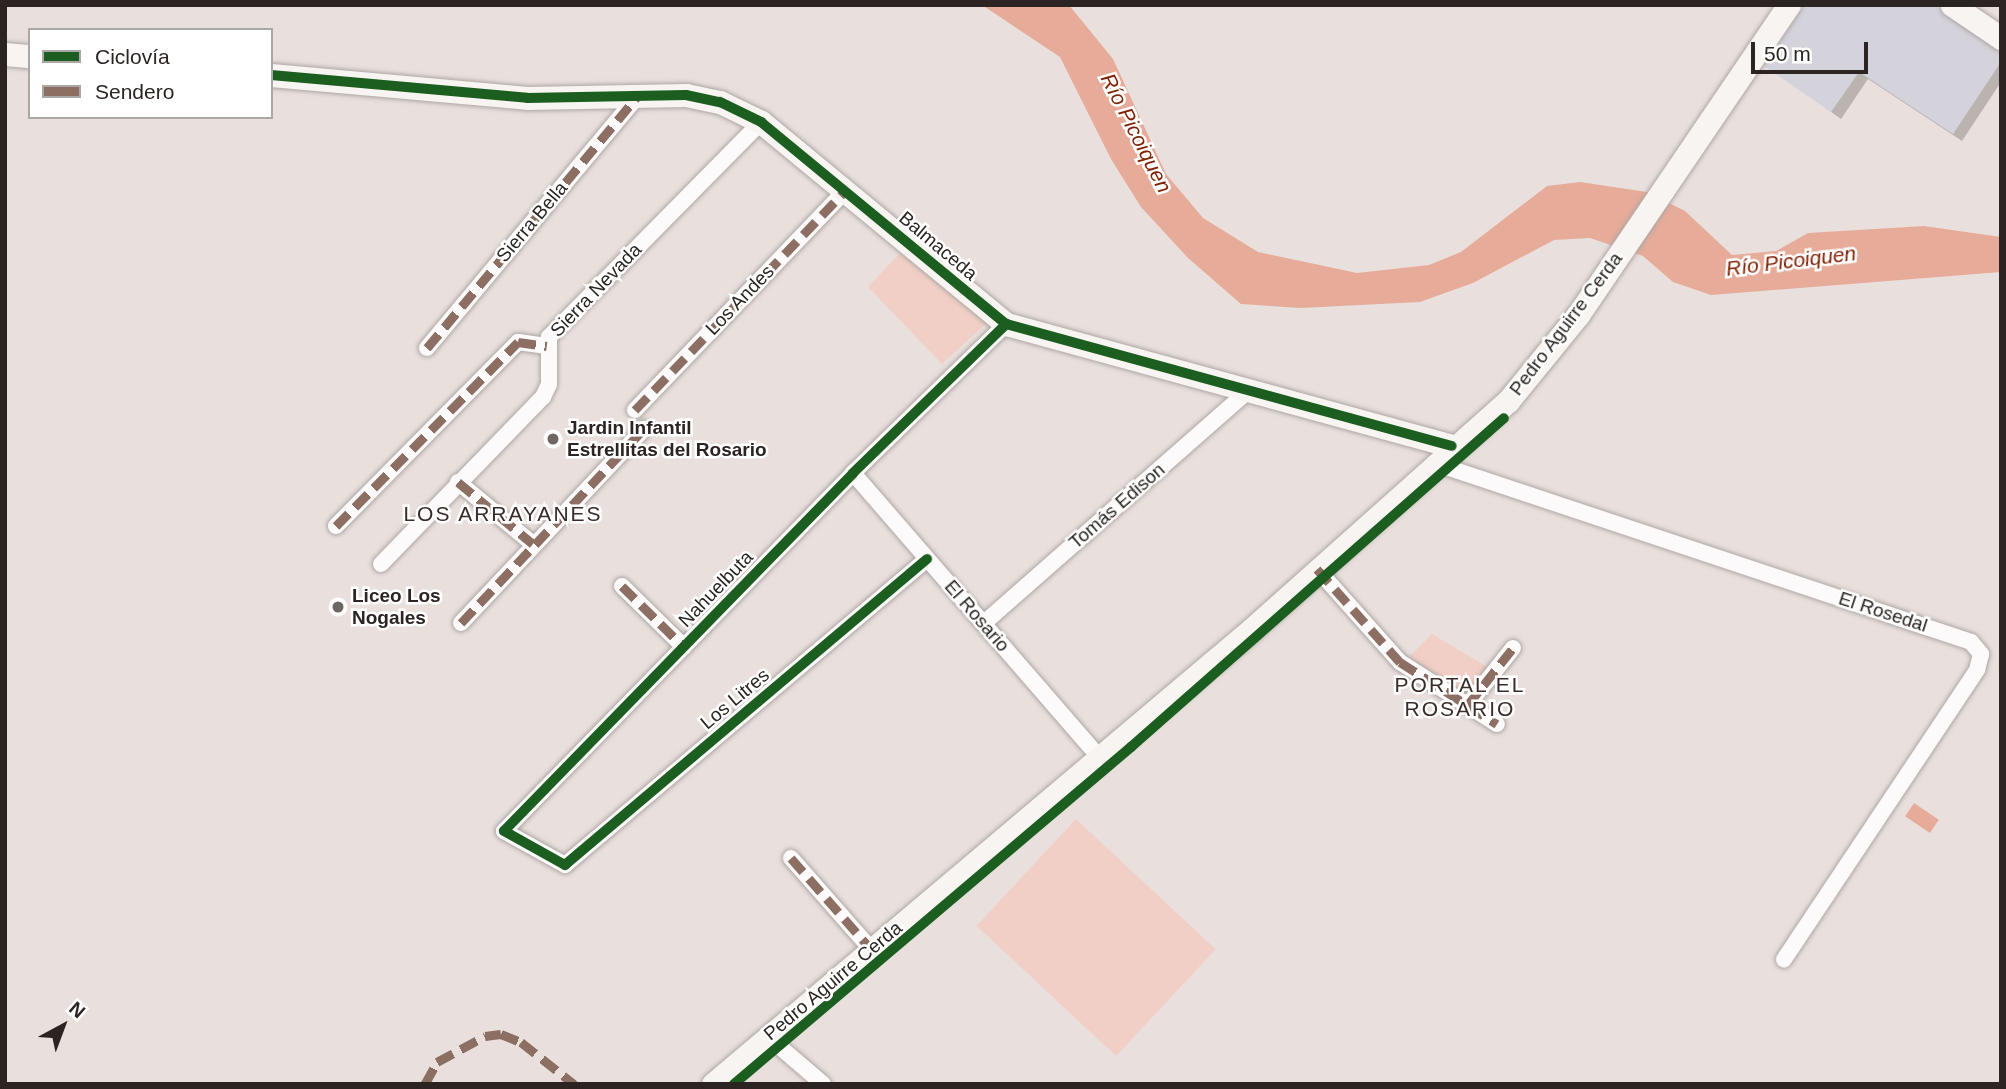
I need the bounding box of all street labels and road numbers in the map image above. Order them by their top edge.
street label: Sierra Bella [492,177,572,267]
street label: Balmaceda [894,207,982,285]
street label: Sierra Nevada [546,238,646,342]
street label: Pedro Aguirre Cerda [1504,248,1628,400]
street label: Los Andes [701,260,779,340]
street label: Tomás Edison [1064,458,1170,554]
street label: Nahuelbuta [674,546,758,632]
street label: El Rosario [940,575,1014,657]
street label: El Rosedal [1836,587,1930,637]
street label: Los Litres [696,664,774,734]
street label: Pedro Aguirre Cerda [759,916,907,1046]

